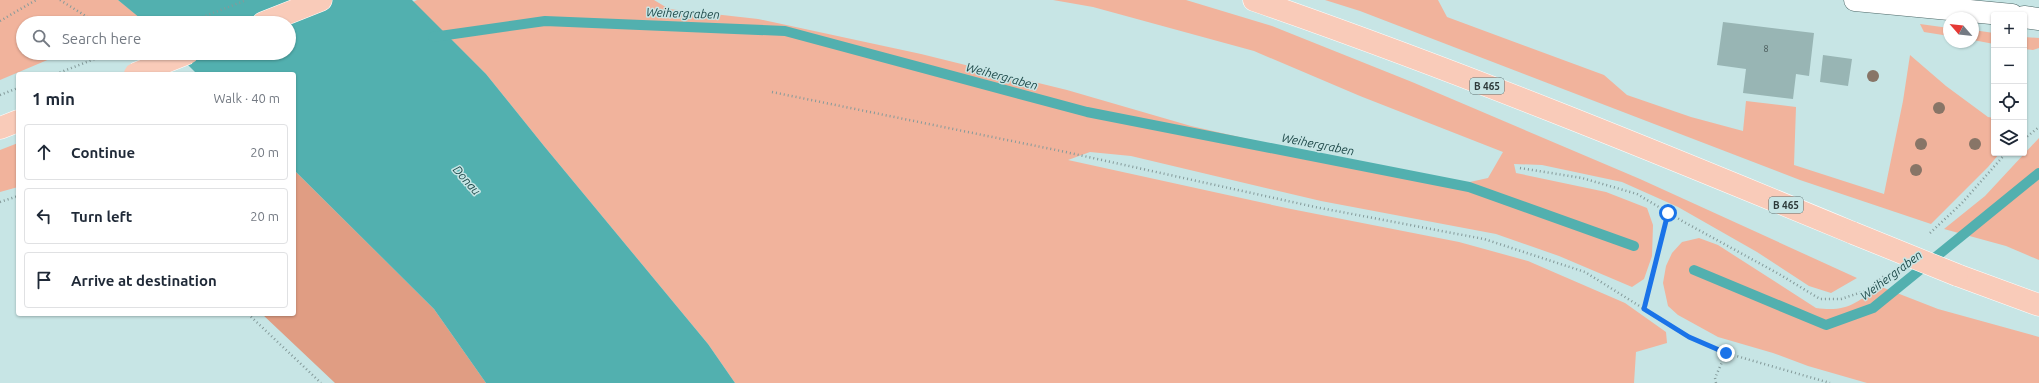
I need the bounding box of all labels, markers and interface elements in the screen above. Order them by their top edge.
water label: Weihergraben [646,5,720,21]
north arrow [1943,12,1979,48]
map controls [1991,12,2027,156]
button: + [1991,12,2027,48]
search box [16,16,296,60]
icon: search [30,27,52,49]
text: Search here [62,30,141,47]
house number: 8 [1763,44,1769,54]
button: − [1991,48,2027,84]
water label: Weihergraben [965,60,1039,92]
road number: B 465 [1470,78,1504,94]
button: locate [1991,84,2027,120]
text: 1 min [32,89,75,108]
text: Walk · 40 m [214,91,280,105]
button: layers [1991,120,2027,156]
water label: Weihergraben [1281,131,1355,157]
icon: ahead [33,141,55,163]
text: Continue [71,144,135,161]
text: 20 m [250,145,279,159]
water label: Donau [451,163,484,198]
road number: B 465 [1769,197,1803,213]
route start [1659,204,1677,222]
icon: left [33,205,55,227]
text: Turn left [71,208,132,225]
text: 20 m [250,209,279,223]
water label: Weihergraben [1858,248,1924,302]
icon: arrive [33,269,55,291]
text: Arrive at destination [71,272,217,289]
route end [1717,344,1735,362]

